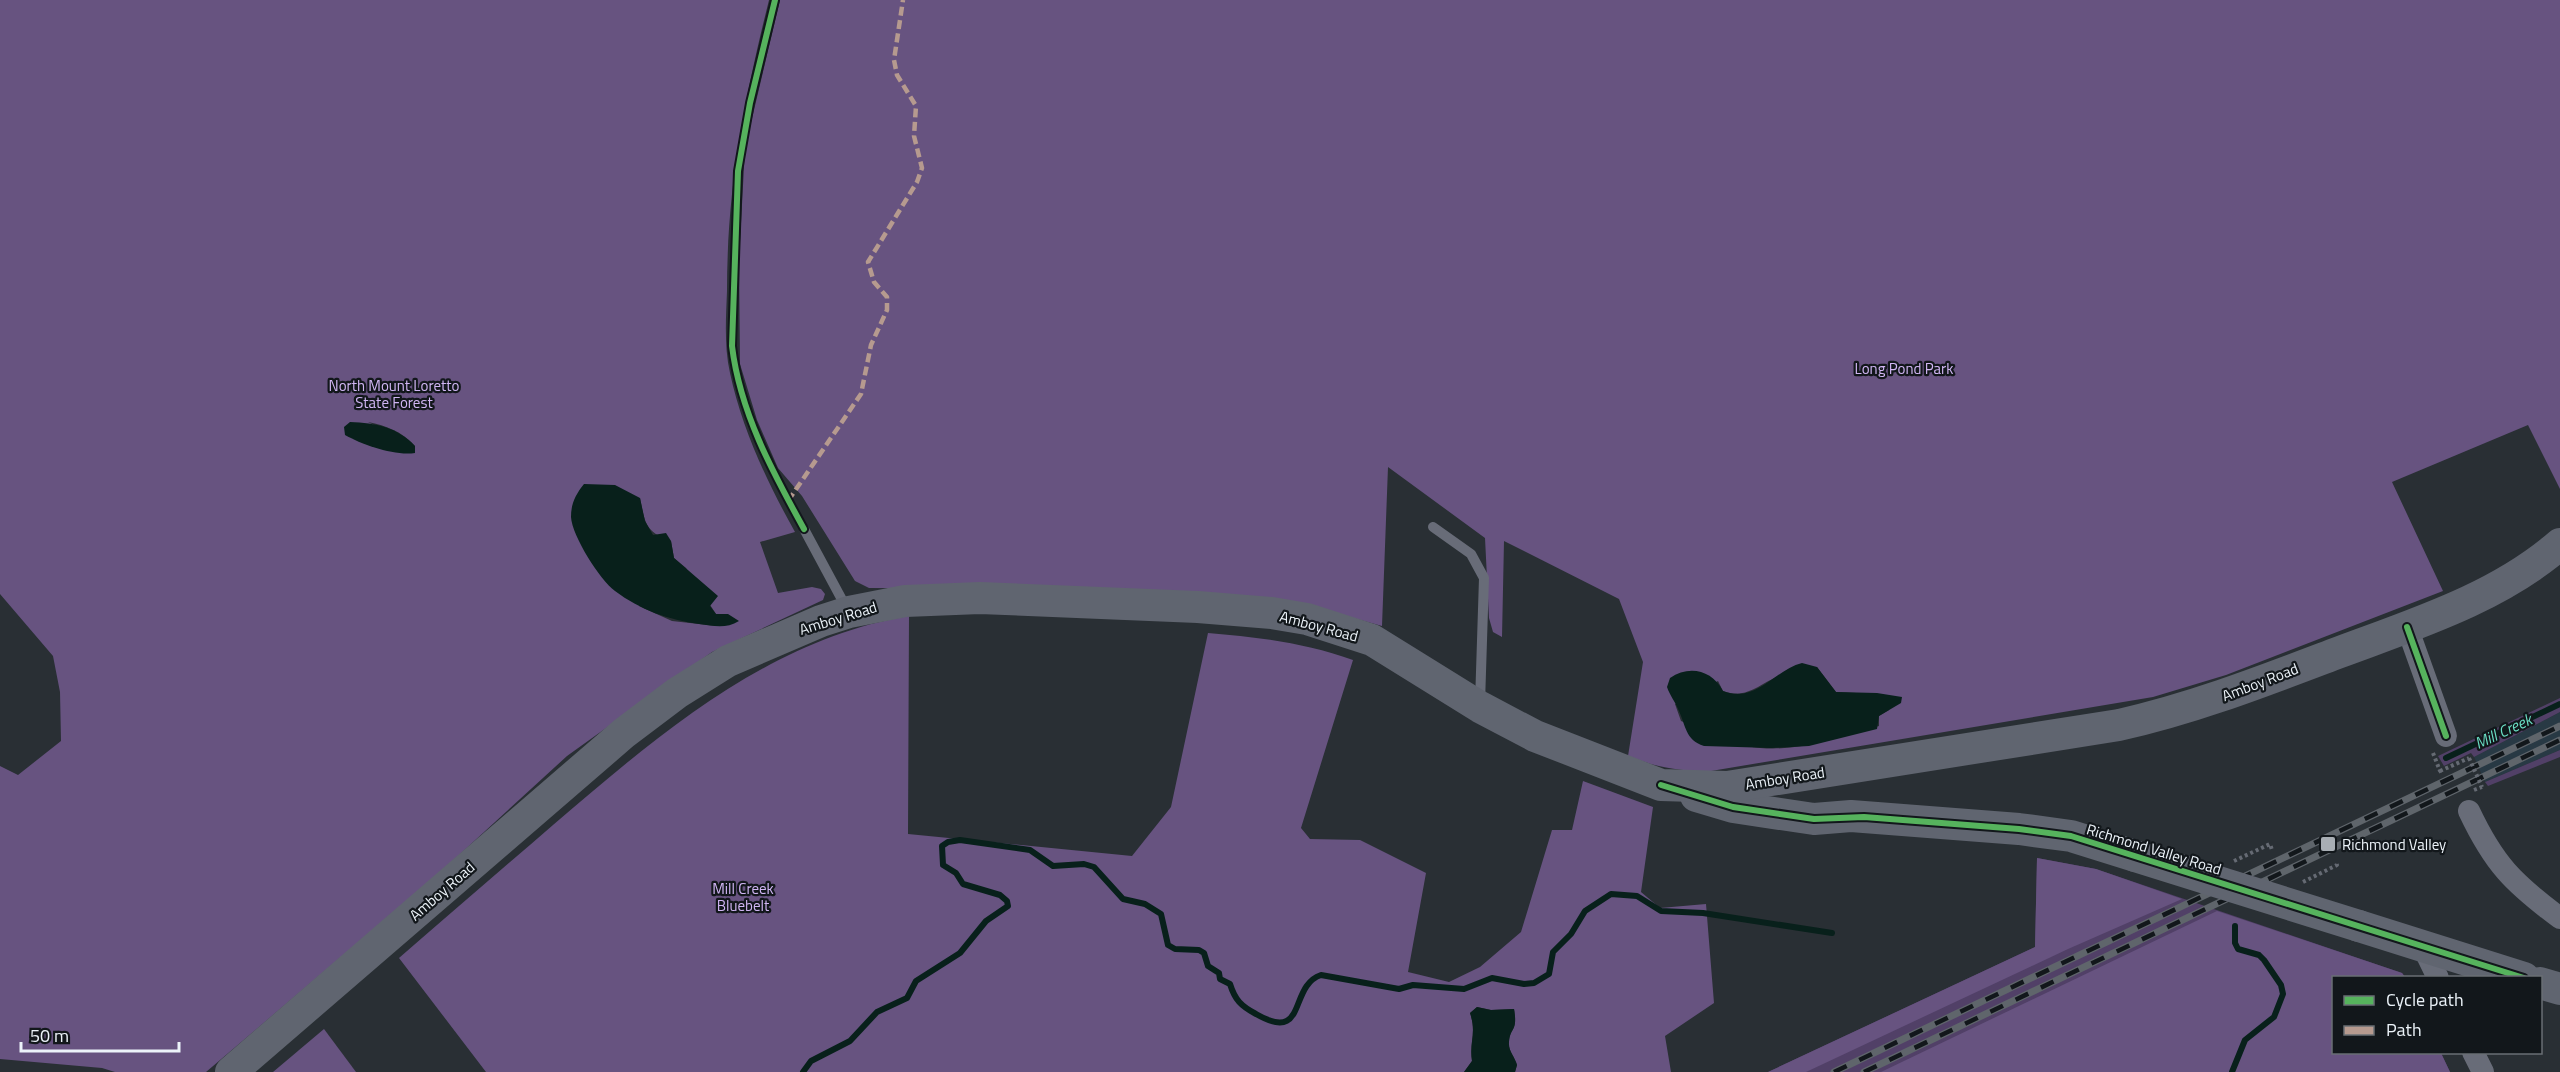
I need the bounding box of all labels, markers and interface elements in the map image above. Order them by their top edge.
park label: Long Pond Park [1855,357,1953,380]
park label: North Mount Loretto State Forest [329,374,459,414]
street label: Amboy Road [796,595,880,641]
street label: Amboy Road [1277,605,1361,647]
street label: Amboy Road [2218,657,2302,707]
water label: Mill Creek [2470,706,2537,755]
street label: Amboy Road [1744,760,1826,796]
street label: Richmond Valley Road [2084,818,2224,880]
place label: Richmond Valley [2342,833,2446,856]
marker: Richmond Valley [2319,835,2337,853]
street label: Amboy Road [404,856,480,926]
park label: Mill Creek Bluebelt [712,877,774,917]
legend [2332,976,2542,1054]
text: Cycle path [2386,986,2464,1013]
scale bar [21,1015,178,1053]
text: Path [2386,1016,2422,1043]
text: 50 m [30,1022,69,1049]

